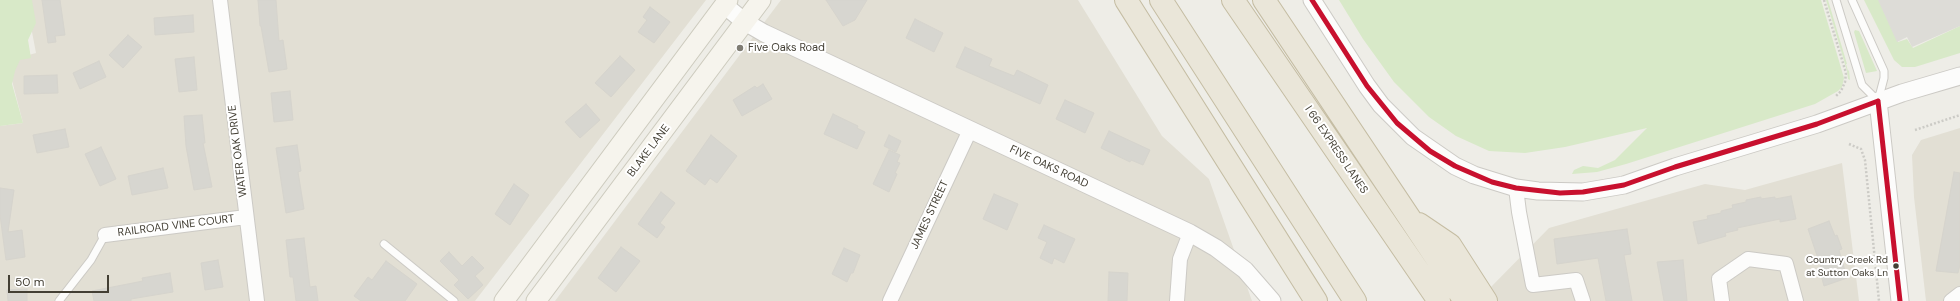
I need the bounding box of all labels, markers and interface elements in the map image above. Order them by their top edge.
place label: Five Oaks Road [748,41,825,55]
marker: Five Oaks Road [735,43,745,53]
street label: WATER OAK DRIVE [226,104,250,198]
street label: I 66 EXPRESS LANES [1302,104,1370,196]
street label: BLAKE LANE [625,122,673,180]
street label: FIVE OAKS ROAD [1008,143,1090,191]
street label: JAMES STREET [908,178,952,252]
street label: RAILROAD VINE COURT [117,212,235,240]
place label: Country Creek Rd at Sutton Oaks Ln [1806,254,1888,278]
marker: Country Creek Rd at Sutton Oaks Ln [1891,261,1901,271]
scale bar [10,267,111,293]
text: 50 m [15,274,44,290]

